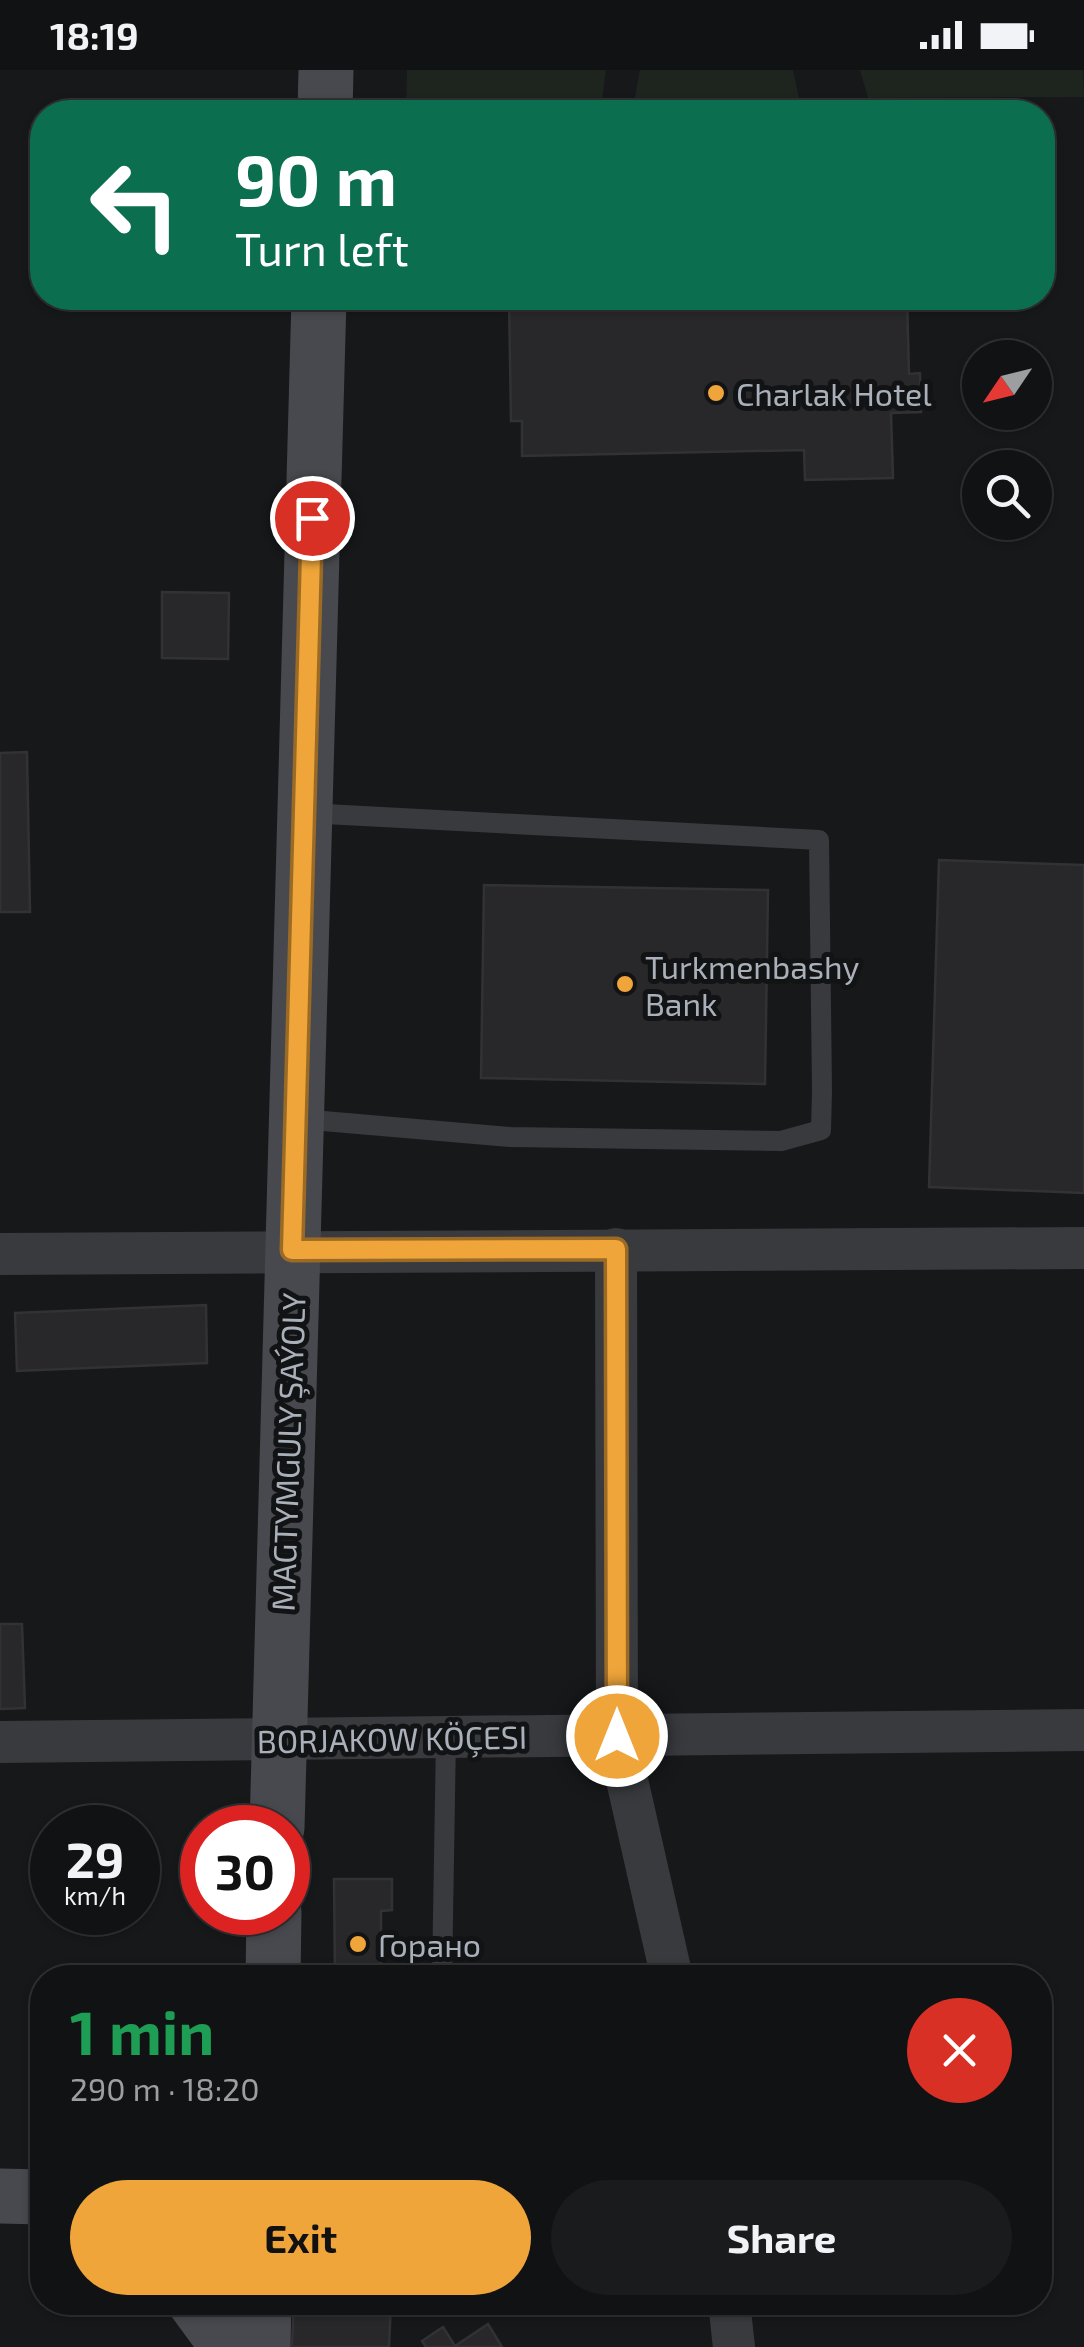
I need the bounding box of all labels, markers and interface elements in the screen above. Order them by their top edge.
text: 18:19 [50,12,139,58]
text: 90 m [235,136,397,220]
icon: left [70,140,200,270]
text: Turn left [235,221,409,275]
north arrow [962,340,1052,430]
map controls [962,340,1052,540]
place label: Charlak Hotel [736,374,932,412]
marker: Charlak Hotel [705,382,727,404]
button: search [962,450,1052,540]
pin [270,476,355,561]
icon: arrive [285,491,340,546]
place label: Turkmenbashy Bank [645,947,860,1022]
marker: Turkmenbashy Bank [614,973,636,995]
street label: MAGTYMGULY ŞAÝOLY [262,1292,314,1612]
position arrow [565,1684,669,1788]
street label: BORJAKOW KÖÇESI [257,1717,528,1761]
speed limit sign: 30 [180,1805,310,1935]
text: 29 [66,1828,124,1888]
text: km/h [64,1880,126,1910]
place label: Горано [378,1925,481,1963]
marker: Горано [347,1933,369,1955]
text: 1 min [70,1995,214,2067]
button: close [907,1998,1012,2103]
text: 290 m · 18:20 [70,2069,260,2107]
button: Exit [70,2180,531,2295]
button: Share [551,2180,1012,2295]

